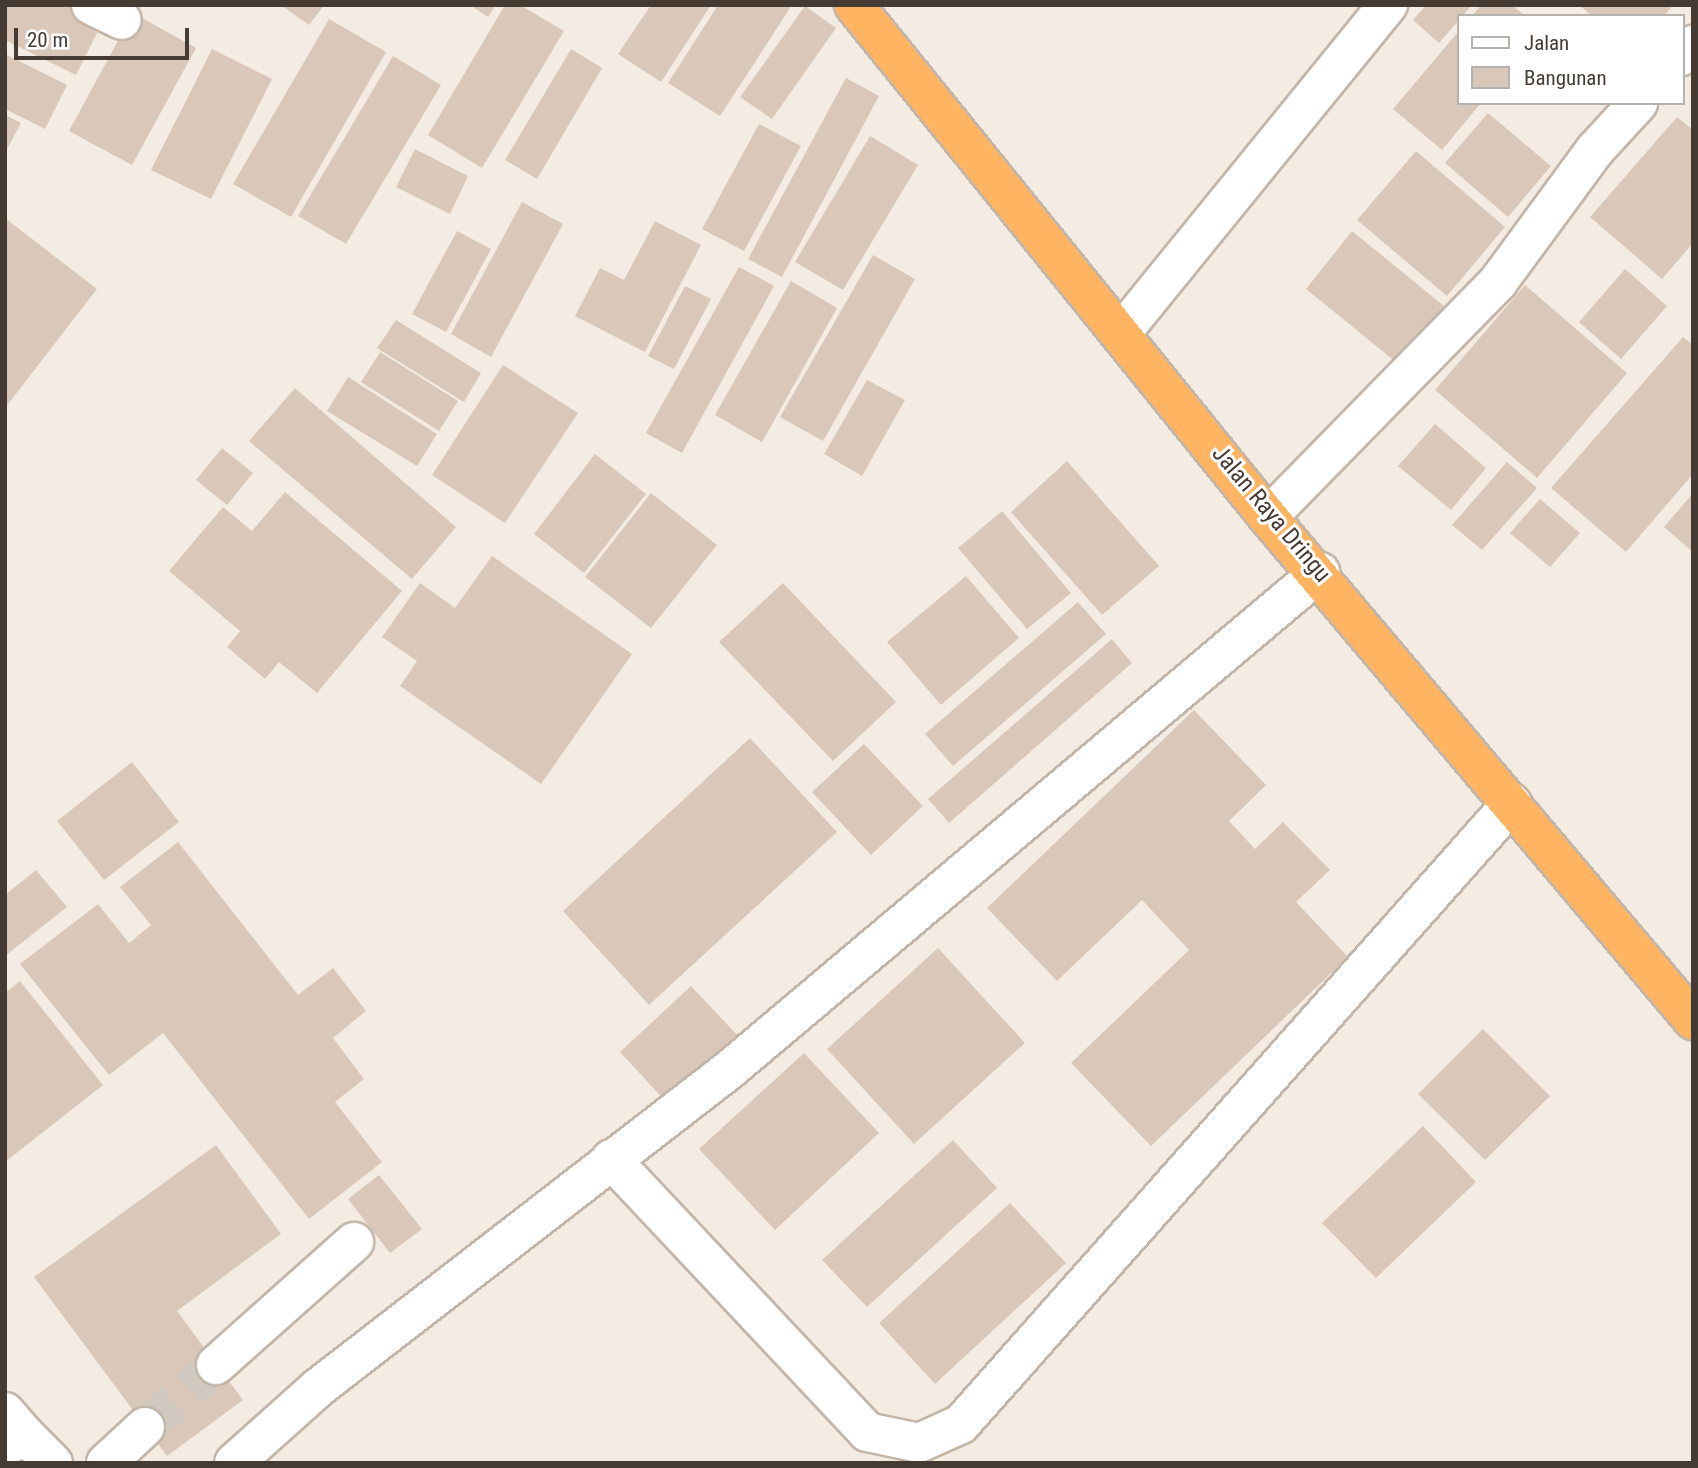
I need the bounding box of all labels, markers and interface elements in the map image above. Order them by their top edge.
scale bar [18,14,192,58]
legend [1456,14,1684,105]
text: 20 m [27,28,68,52]
text: Jalan [1524,31,1569,55]
text: Bangunan [1524,66,1607,90]
street label: Jalan Raya Dringu [1205,440,1337,588]

